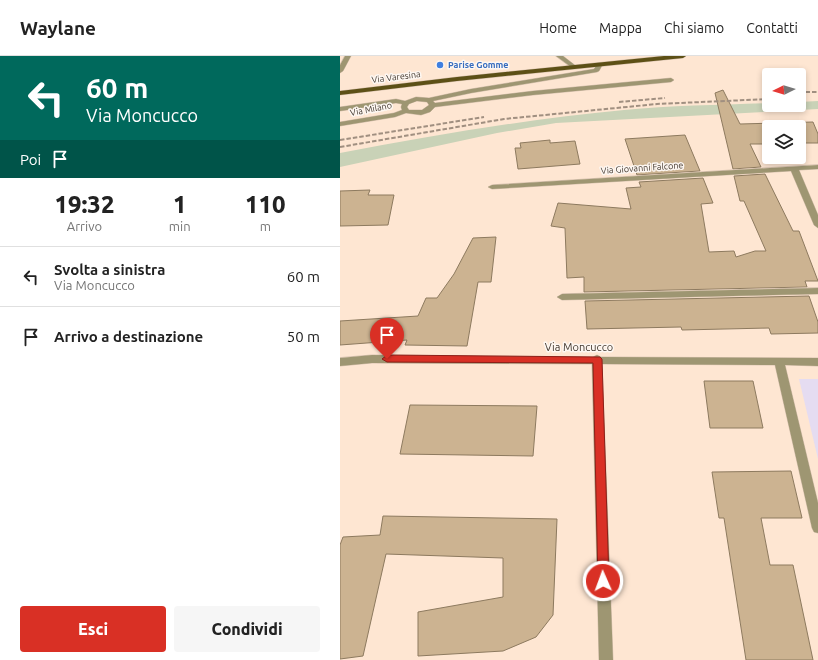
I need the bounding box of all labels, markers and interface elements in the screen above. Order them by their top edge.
text: Waylane [20,17,96,39]
text: Home [539,20,577,36]
text: Mappa [599,20,642,36]
text: Chi siamo [664,20,724,36]
text: Contatti [746,20,798,36]
marker: Parise Gomme [435,60,445,70]
place label: Parise Gomme [448,60,509,70]
north arrow [762,68,806,112]
map controls [762,68,806,164]
street label: Via Varesina [371,69,421,85]
icon: left [20,72,72,124]
text: 60 m [86,72,148,103]
street label: Via Milano [349,100,393,118]
text: Via Moncucco [86,105,198,125]
button: layers [762,120,806,164]
icon: arrive [49,148,71,170]
text: Poi [20,151,41,168]
street label: Via Giovanni Falcone [600,160,684,176]
text: 19:32 [54,191,114,218]
text: 1 [173,191,186,218]
text: 110 [245,191,286,218]
text: Arrivo [67,219,102,233]
text: min [169,219,191,233]
text: m [260,219,271,233]
text: Svolta a sinistra [54,261,165,278]
icon: left [20,266,42,288]
text: 60 m [287,268,320,285]
text: Via Moncucco [54,278,135,292]
pin [370,318,404,359]
icon: arrive [376,324,398,346]
icon: arrive [20,326,42,348]
text: Arrivo a destinazione [54,328,203,345]
text: 50 m [287,328,320,345]
street label: Via Moncucco [545,341,613,353]
position arrow [582,560,624,602]
button: Esci [20,606,166,652]
button: Condividi [174,606,320,652]

